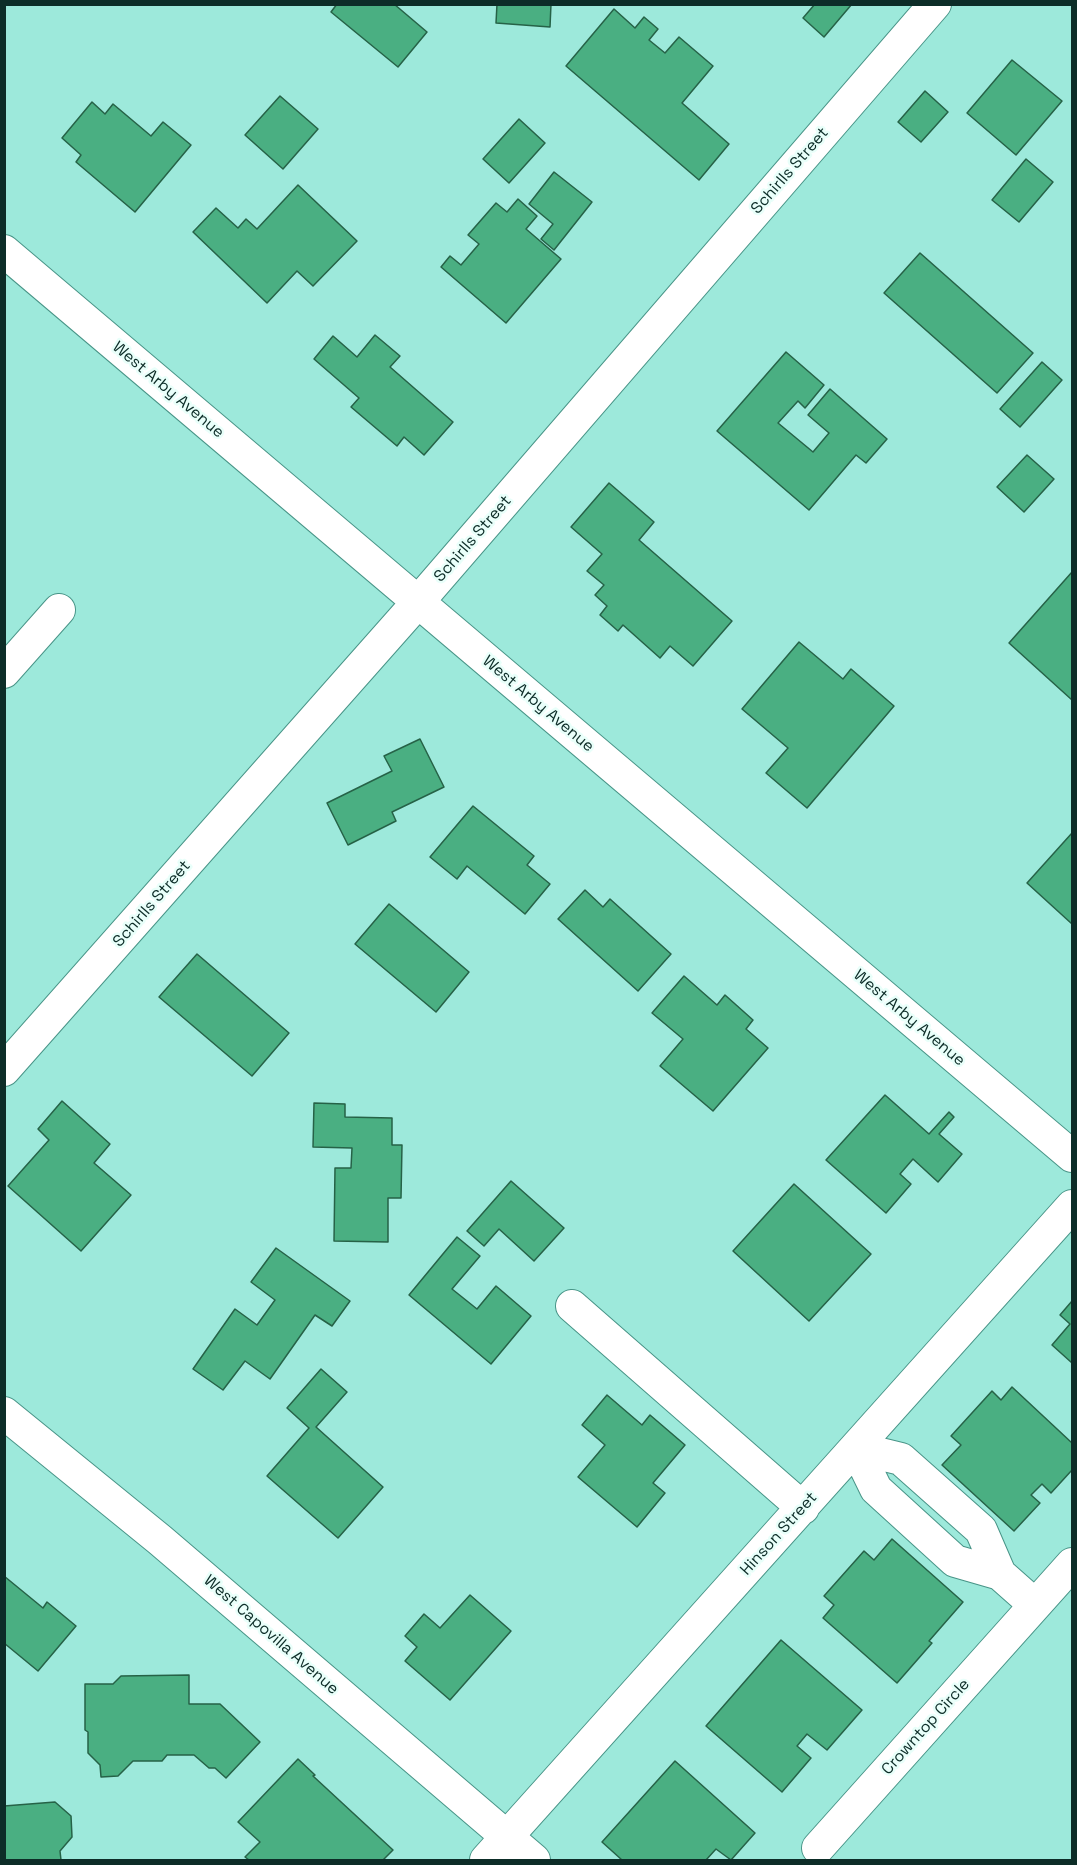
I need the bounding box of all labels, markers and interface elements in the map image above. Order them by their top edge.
street label: Schirlls Street [747,124,833,218]
street label: West Arby Avenue [108,338,228,442]
street label: Schirlls Street [430,492,516,586]
street label: West Arby Avenue [478,652,598,756]
street label: Schirlls Street [109,857,195,951]
street label: West Arby Avenue [849,966,969,1070]
street label: Hinson Street [737,1488,821,1580]
street label: West Capovilla Avenue [200,1571,342,1699]
street label: Crowntop Circle [878,1675,974,1779]

